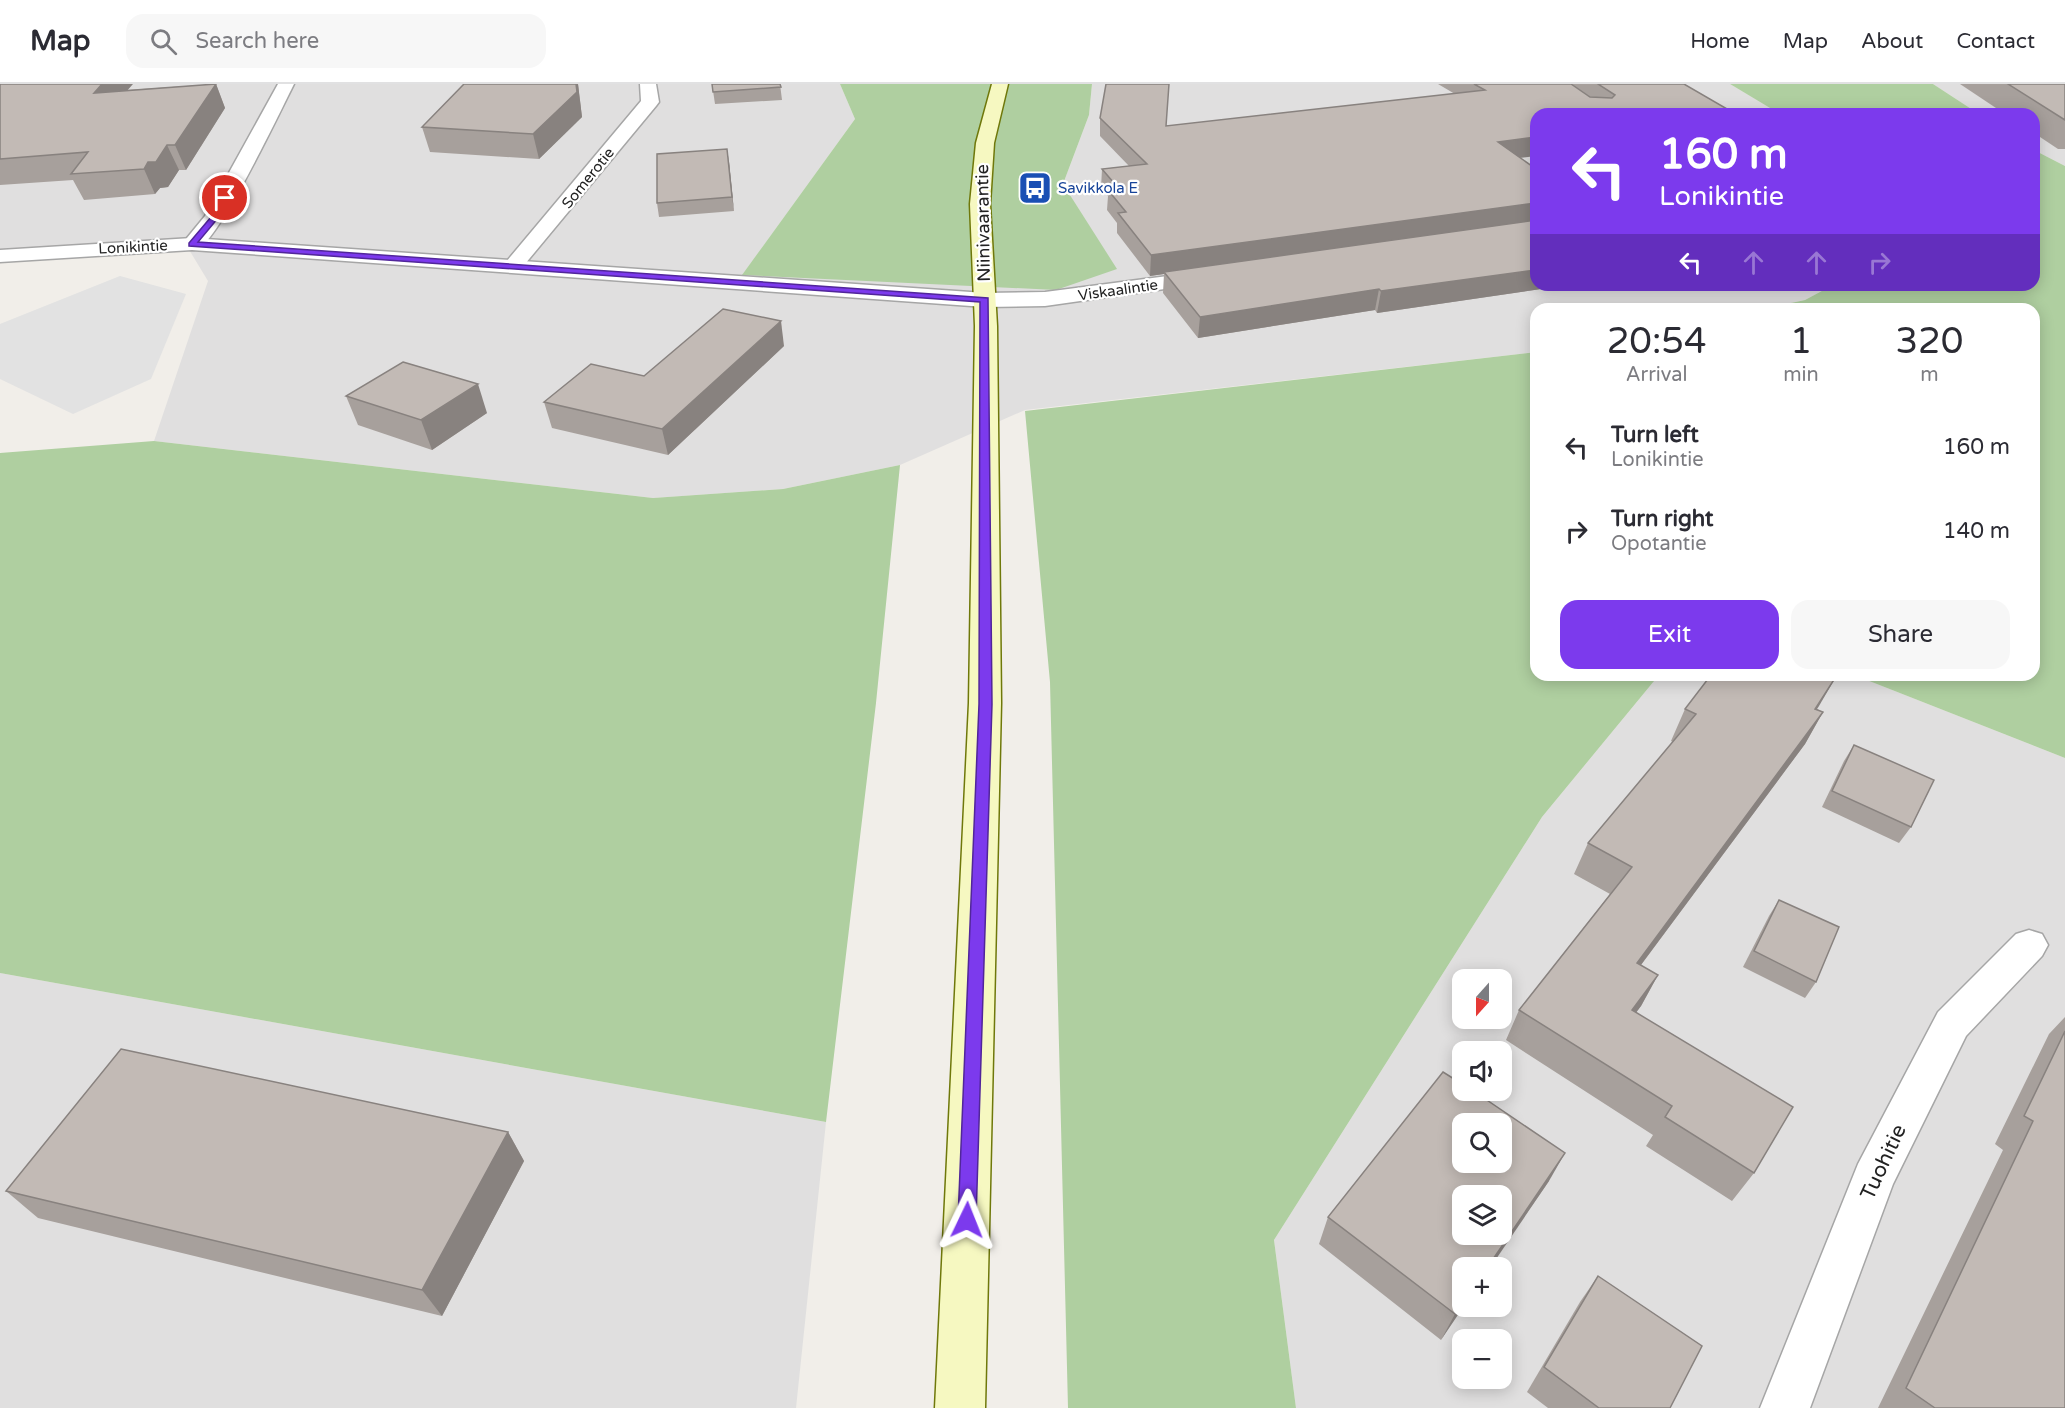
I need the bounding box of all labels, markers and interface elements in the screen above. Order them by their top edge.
search box [126,14,546,68]
text: Map [30,24,90,58]
icon: search [147,25,180,58]
text: Search here [195,28,319,54]
text: Home [1690,29,1750,54]
text: Map [1783,29,1828,54]
text: About [1861,29,1923,54]
text: Contact [1956,29,2035,54]
text: 160 m [1659,129,1788,180]
icon: left [1560,132,1638,210]
street label: Somerotie [558,144,618,212]
street label: Niinivaarantie [971,164,995,282]
bus stop icon: Savikkola E [1017,170,1053,206]
pin [199,172,250,223]
place label: Savikkola E [1058,179,1138,197]
text: Lonikintie [1659,180,1784,213]
icon: arrive [208,181,241,214]
street label: Lonikintie [98,236,168,258]
icon: left [1674,246,1707,279]
icon: ahead [1737,246,1770,279]
icon: ahead [1800,246,1833,279]
icon: right [1863,246,1896,279]
street label: Viskaalintie [1077,275,1159,305]
text: 20:54 [1607,320,1707,363]
text: 1 [1790,320,1812,363]
text: 320 [1895,320,1963,363]
text: Arrival [1626,363,1688,387]
text: min [1783,363,1819,387]
text: m [1920,363,1939,387]
text: Turn left [1611,422,1699,448]
icon: left [1560,431,1593,464]
text: 160 m [1943,434,2010,460]
text: Lonikintie [1611,448,1704,472]
text: Turn right [1611,506,1713,532]
icon: right [1560,515,1593,548]
text: 140 m [1943,518,2010,544]
text: Opotantie [1611,532,1707,556]
button: Exit [1560,600,1779,669]
button: Share [1791,600,2010,669]
north arrow [1452,969,1512,1029]
map controls [1452,969,1512,1389]
button: sound [1452,1041,1512,1101]
button: search [1452,1113,1512,1173]
street label: Tuohitie [1855,1120,1912,1204]
button: layers [1452,1185,1512,1245]
position arrow [935,1188,999,1252]
button: + [1452,1257,1512,1317]
button: − [1452,1329,1512,1389]

